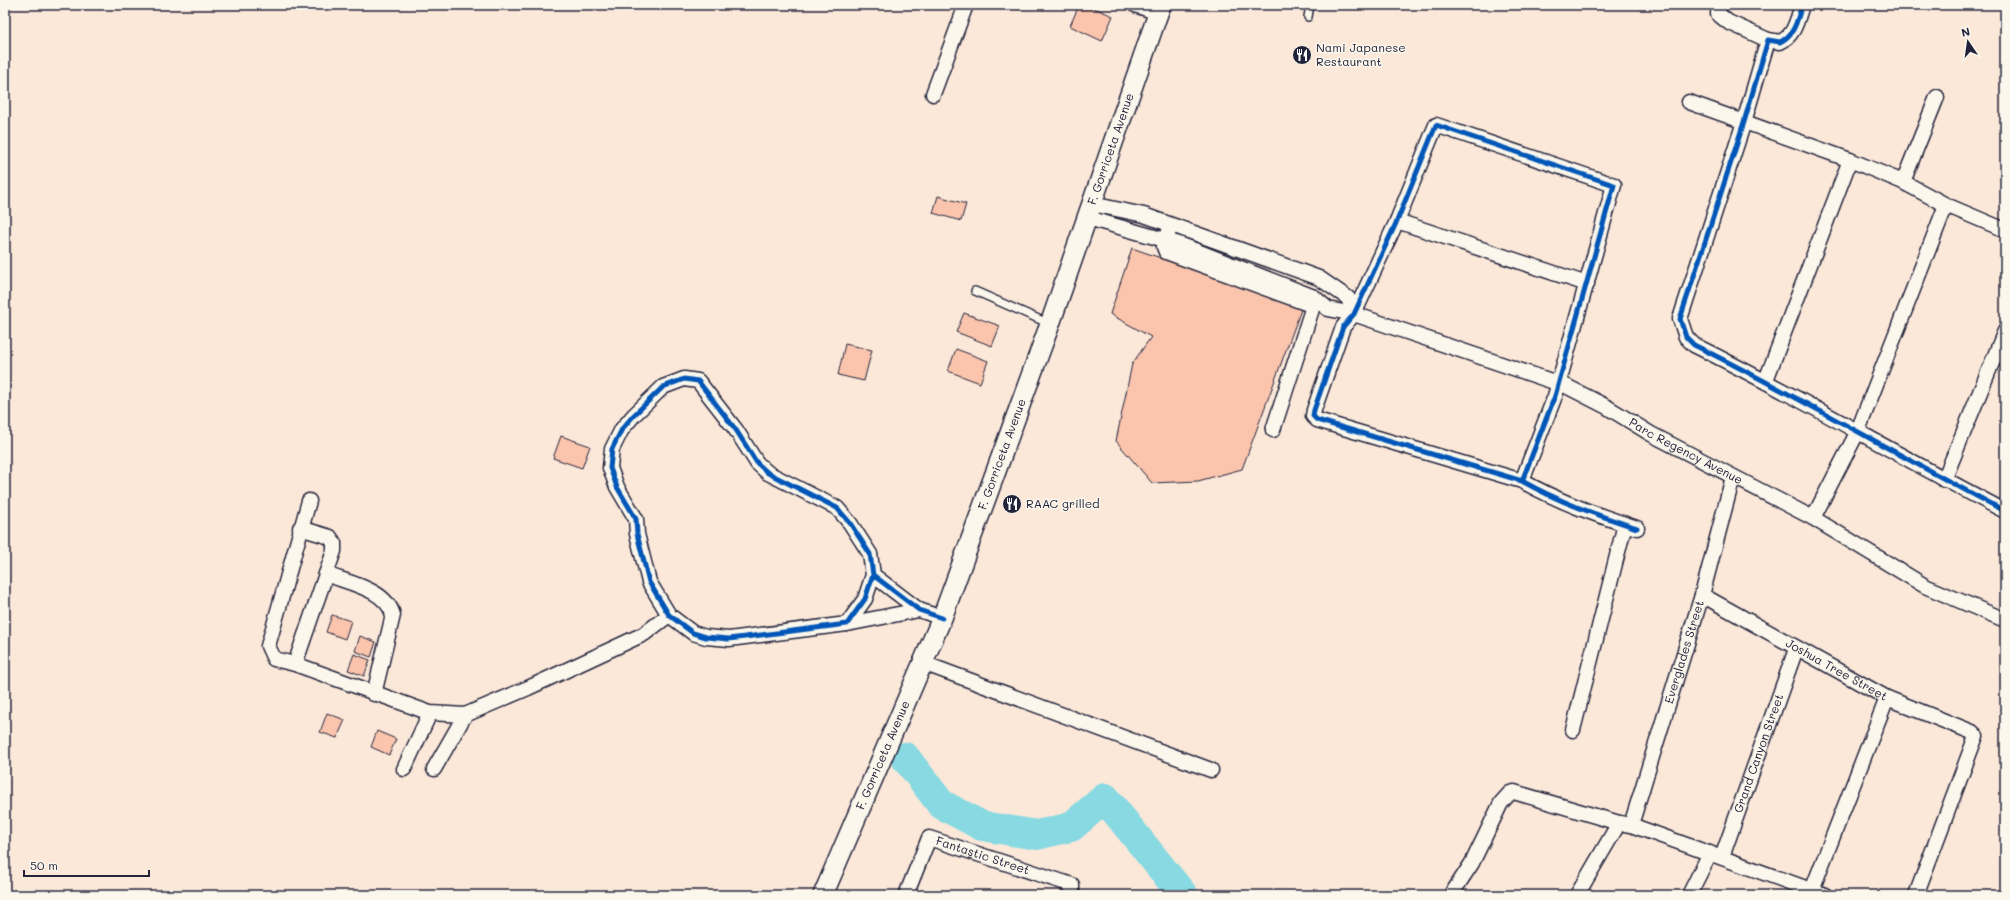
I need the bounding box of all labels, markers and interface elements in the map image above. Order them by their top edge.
north arrow [1948,22,1988,62]
text: N [1960,24,1971,40]
place label: Nami Japanese Restaurant [1316,39,1406,69]
restaurant icon: Nami Japanese Restaurant [1291,44,1313,66]
street label: F. Gorriceta Avenue [1083,91,1137,207]
street label: F. Gorriceta Avenue [973,396,1029,512]
street label: Parc Regency Avenue [1626,414,1746,487]
restaurant icon: RAAC grilled [1001,493,1023,515]
place label: RAAC grilled [1026,495,1100,511]
street label: Everglades Street [1660,598,1707,705]
street label: Joshua Tree Street [1783,634,1891,704]
street label: Grand Canyon Street [1729,691,1786,815]
street label: F. Gorriceta Avenue [852,698,913,812]
street label: Fantastic Street [934,832,1032,878]
scale bar [24,852,149,878]
text: 50 m [30,857,58,873]

